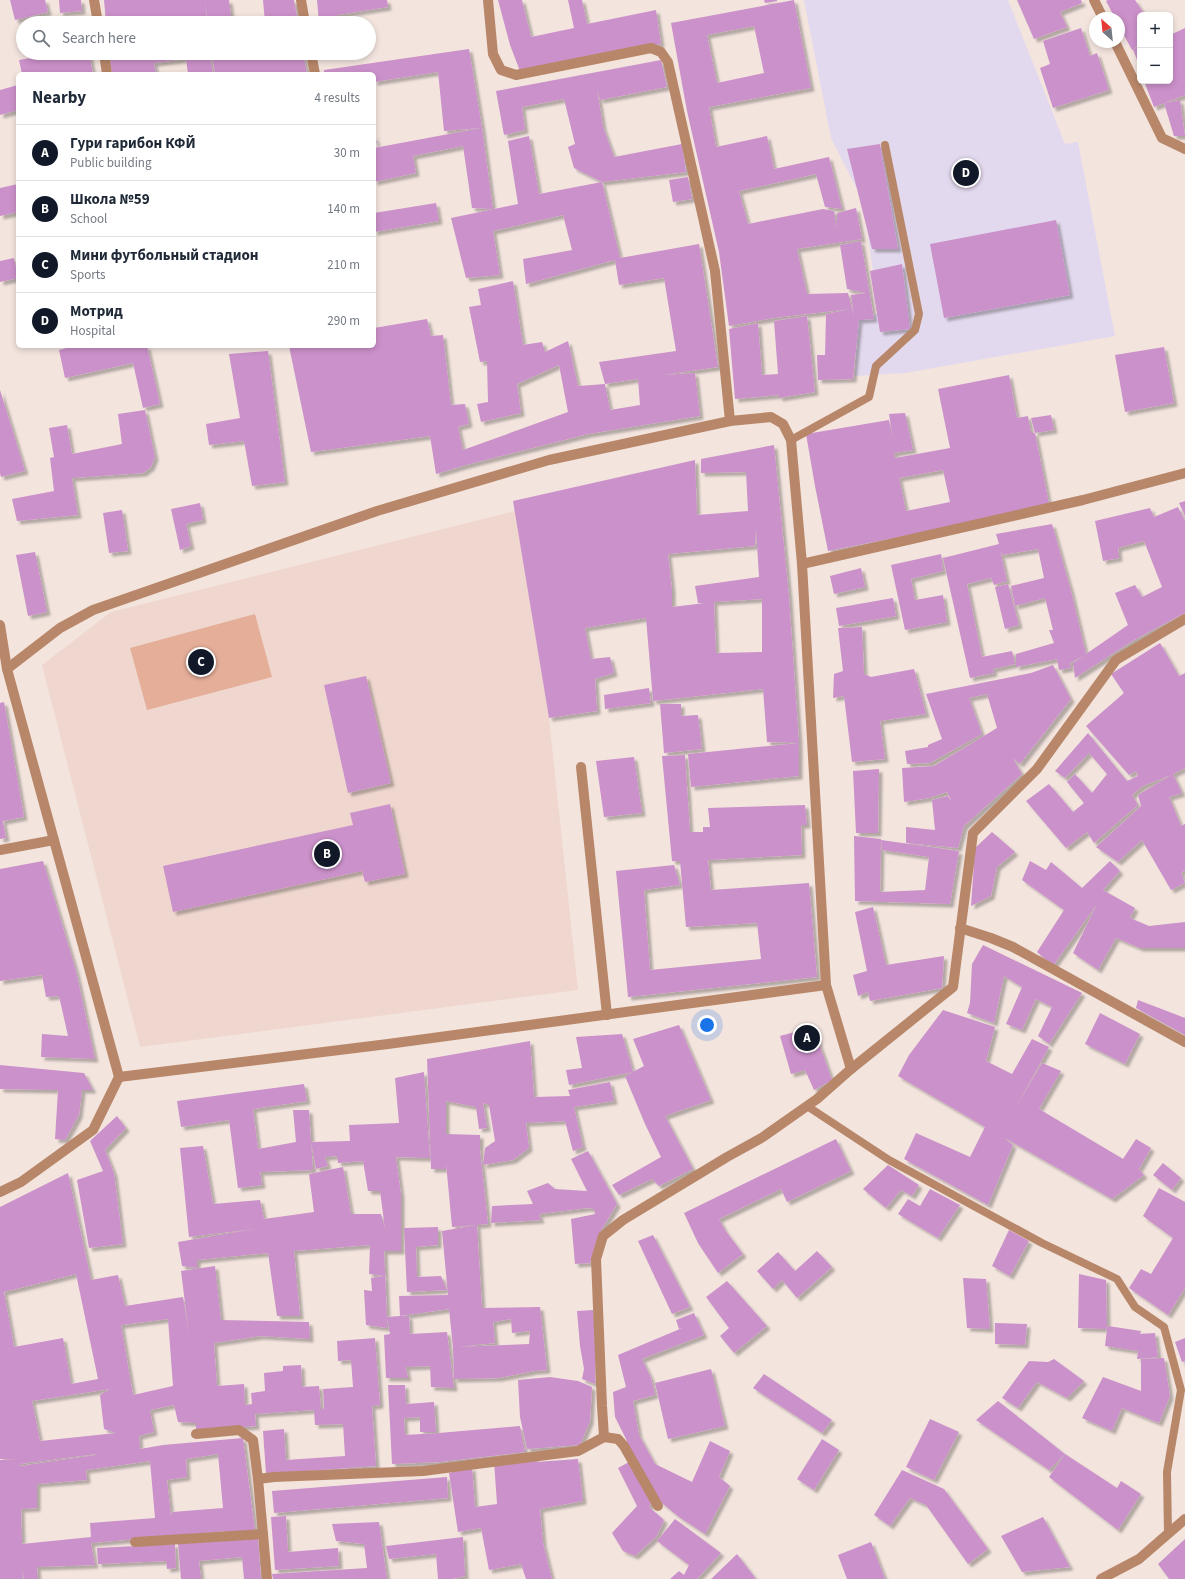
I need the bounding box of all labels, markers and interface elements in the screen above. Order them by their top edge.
north arrow [1089,12,1125,48]
map controls [1137,12,1173,84]
button: + [1137,12,1173,48]
search box [16,16,376,60]
icon: search [30,27,52,49]
text: Search here [62,28,136,49]
button: − [1137,48,1173,84]
text: Nearby [32,86,86,110]
text: 4 results [315,89,360,107]
text: Гури гарибон КФЙ [70,133,196,154]
text: A [41,144,49,162]
text: 30 m [334,144,360,162]
text: Public building [70,154,152,172]
pin: D [953,158,979,188]
text: Школа №59 [70,189,150,210]
text: B [41,200,49,218]
text: 140 m [327,200,360,218]
text: School [70,210,107,228]
text: Мини футбольный стадион [70,245,258,266]
text: C [41,256,49,274]
text: 210 m [327,256,360,274]
text: Sports [70,266,105,284]
text: Мотрид [70,301,123,322]
text: D [41,312,49,330]
text: 290 m [327,312,360,330]
text: Hospital [70,322,115,340]
pin: C [188,647,214,677]
pin: B [314,839,340,869]
your location [697,1015,717,1035]
pin: A [794,1023,820,1053]

